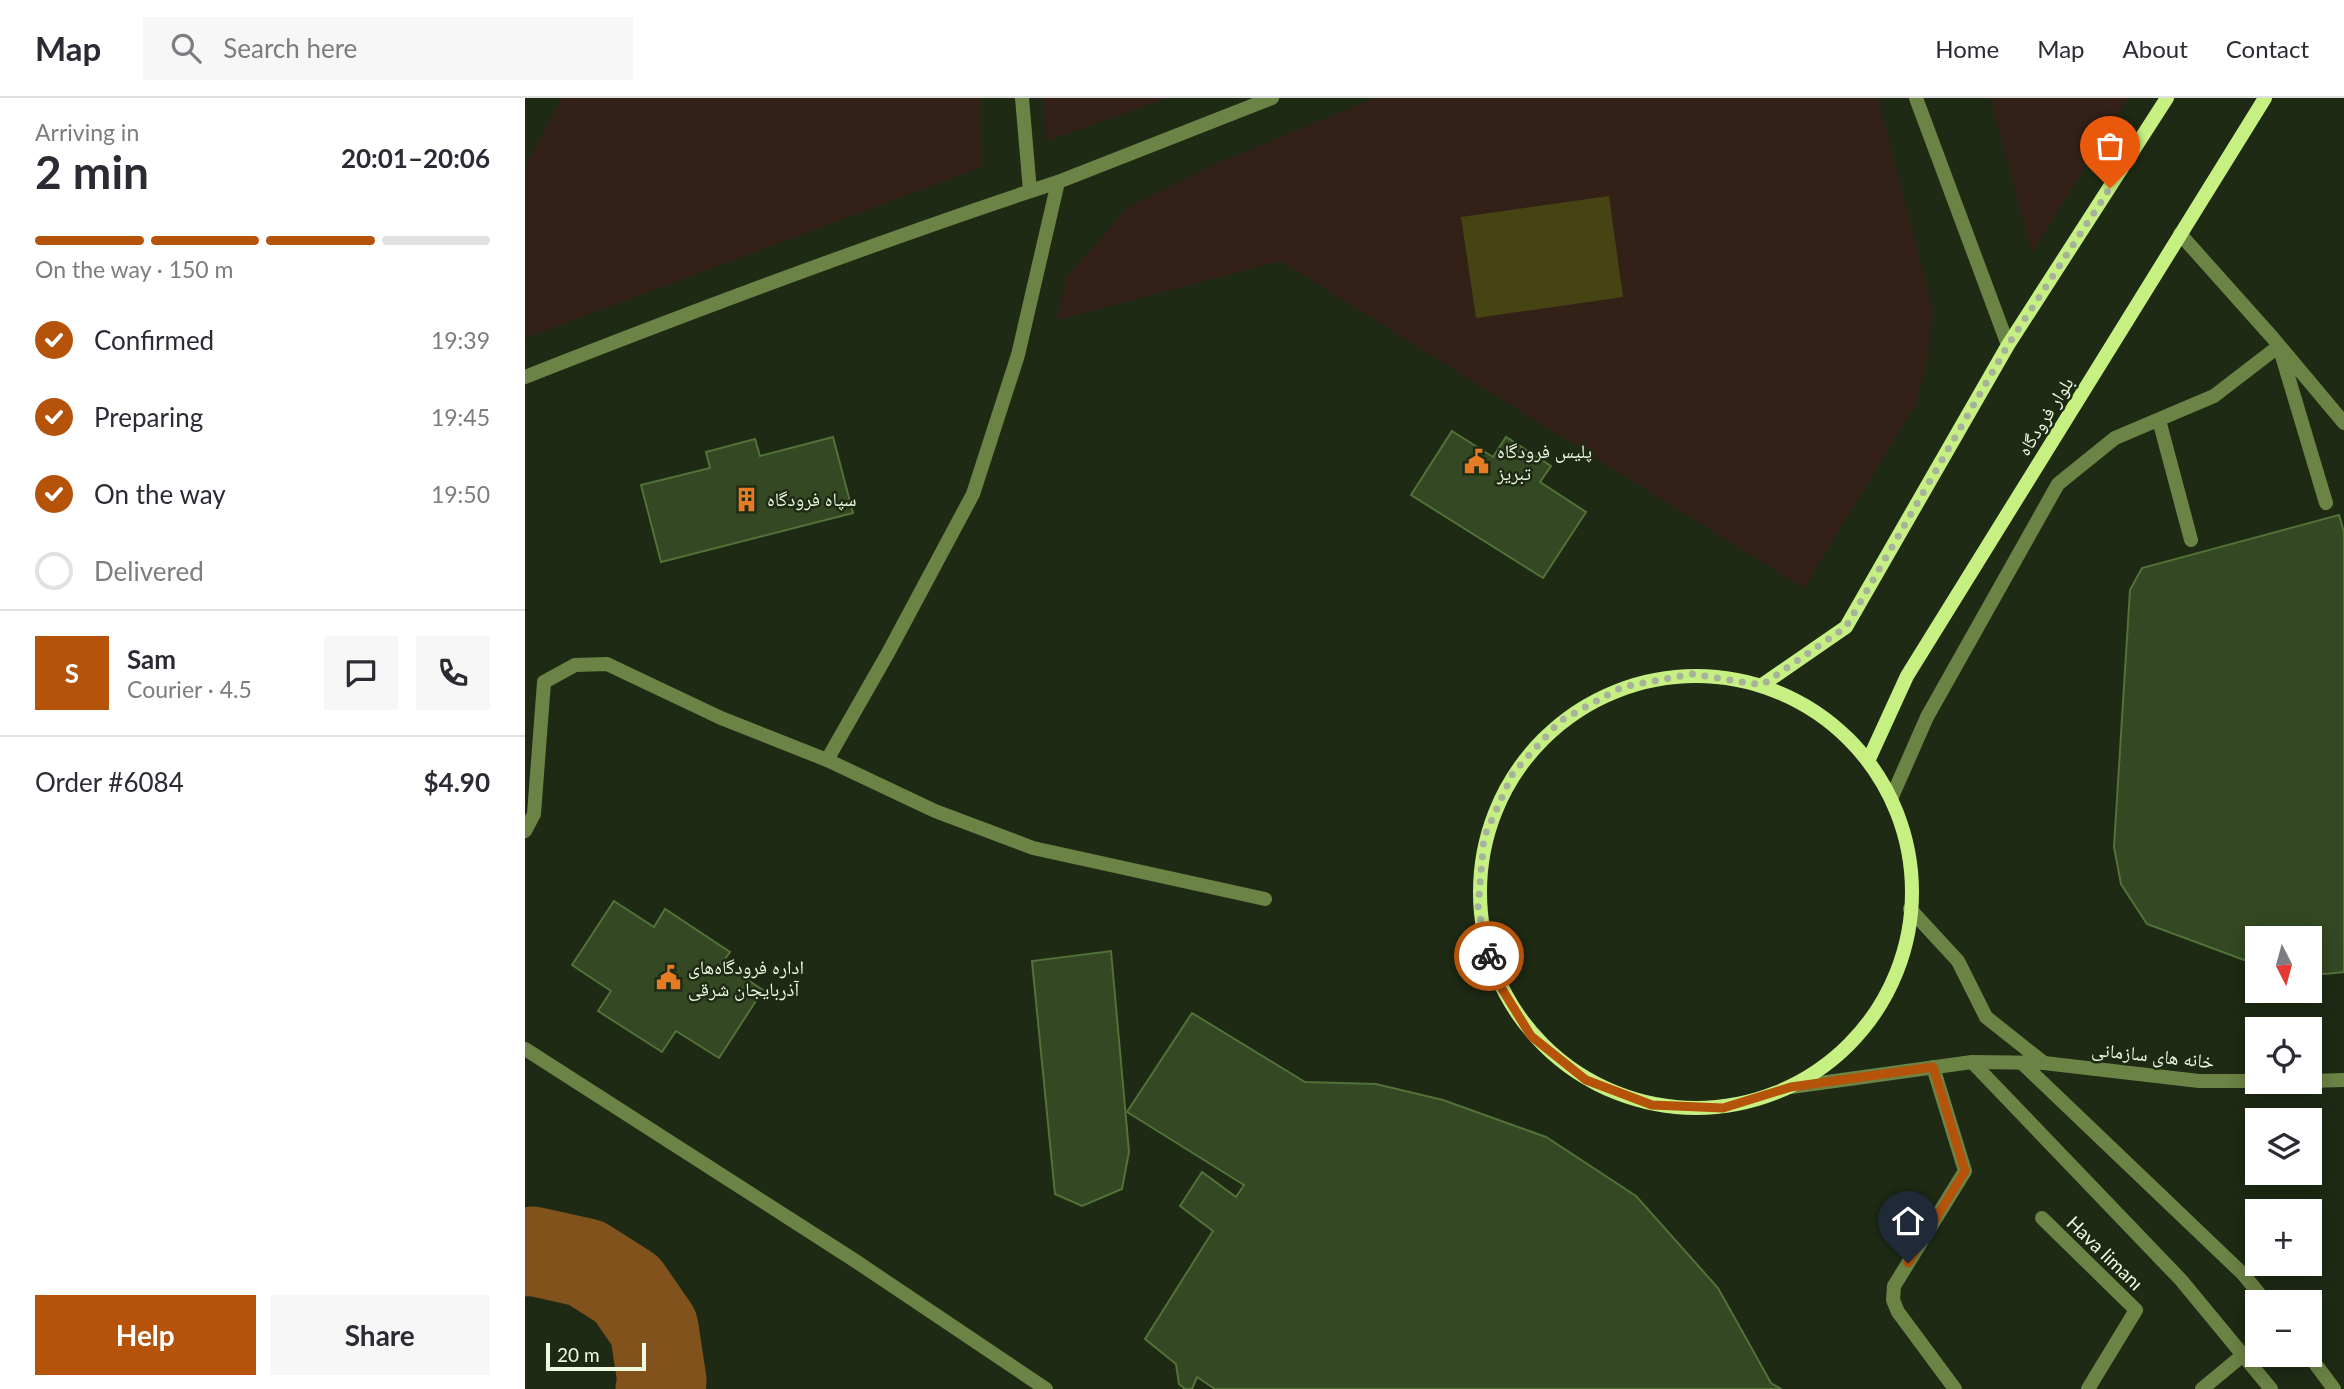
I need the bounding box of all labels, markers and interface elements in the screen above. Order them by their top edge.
search box [143,17,633,80]
text: Map [35,28,101,68]
icon: search [167,29,205,67]
text: Search here [223,32,357,64]
text: Home [1935,34,1999,63]
text: Map [2037,34,2085,63]
text: About [2123,34,2188,63]
text: Contact [2226,34,2309,63]
pin [2080,116,2140,188]
text: Arriving in [35,118,139,146]
icon: bag [2091,127,2129,165]
text: 20:01–20:06 [341,142,490,174]
text: 2 min [35,144,149,199]
text: On the way · 150 m [35,255,234,283]
icon: check [35,321,73,359]
text: Confirmed [94,324,214,356]
text: 19:39 [431,326,490,354]
street label: بلوار فرودگاه [2011,372,2079,460]
icon: check [35,398,73,436]
text: Preparing [94,401,203,433]
text: 19:45 [431,403,490,431]
place label: پلیس فرودگاه تبریز [1496,439,1592,485]
public building icon: پلیس فرودگاه تبریز [1463,448,1491,476]
icon: check [35,475,73,513]
text: On the way [94,478,226,510]
text: 19:50 [431,480,490,508]
building icon: سپاه فرودگاه [733,485,761,513]
place label: سپاه فرودگاه [767,487,857,511]
text: Delivered [94,555,204,587]
button: chat [324,636,398,710]
button: phone [416,636,490,710]
text: Sam [127,643,176,675]
text: S [65,657,79,689]
text: Courier · 4.5 [127,675,252,703]
text: Order #6084 [35,766,184,798]
text: $4.90 [424,766,490,798]
courier [1454,921,1524,991]
north arrow [2245,926,2322,1003]
map controls [2245,926,2322,1367]
icon: bike [1470,937,1508,975]
place label: اداره فرودگاه‌های آذربایجان شرقی [688,955,804,1001]
public building icon: اداره فرودگاه‌های آذربایجان شرقی [654,964,682,992]
button: locate [2245,1017,2322,1094]
street label: خانه های سازمانی [2091,1037,2215,1073]
button: layers [2245,1108,2322,1185]
pin [1878,1191,1938,1263]
button: + [2245,1199,2322,1276]
icon: home [1889,1202,1927,1240]
street label: Hava limanı [2063,1211,2148,1294]
button: − [2245,1290,2322,1367]
button: Help [35,1295,256,1375]
button: Share [270,1295,490,1375]
scale bar [546,1340,646,1372]
text: 20 m [557,1343,600,1366]

